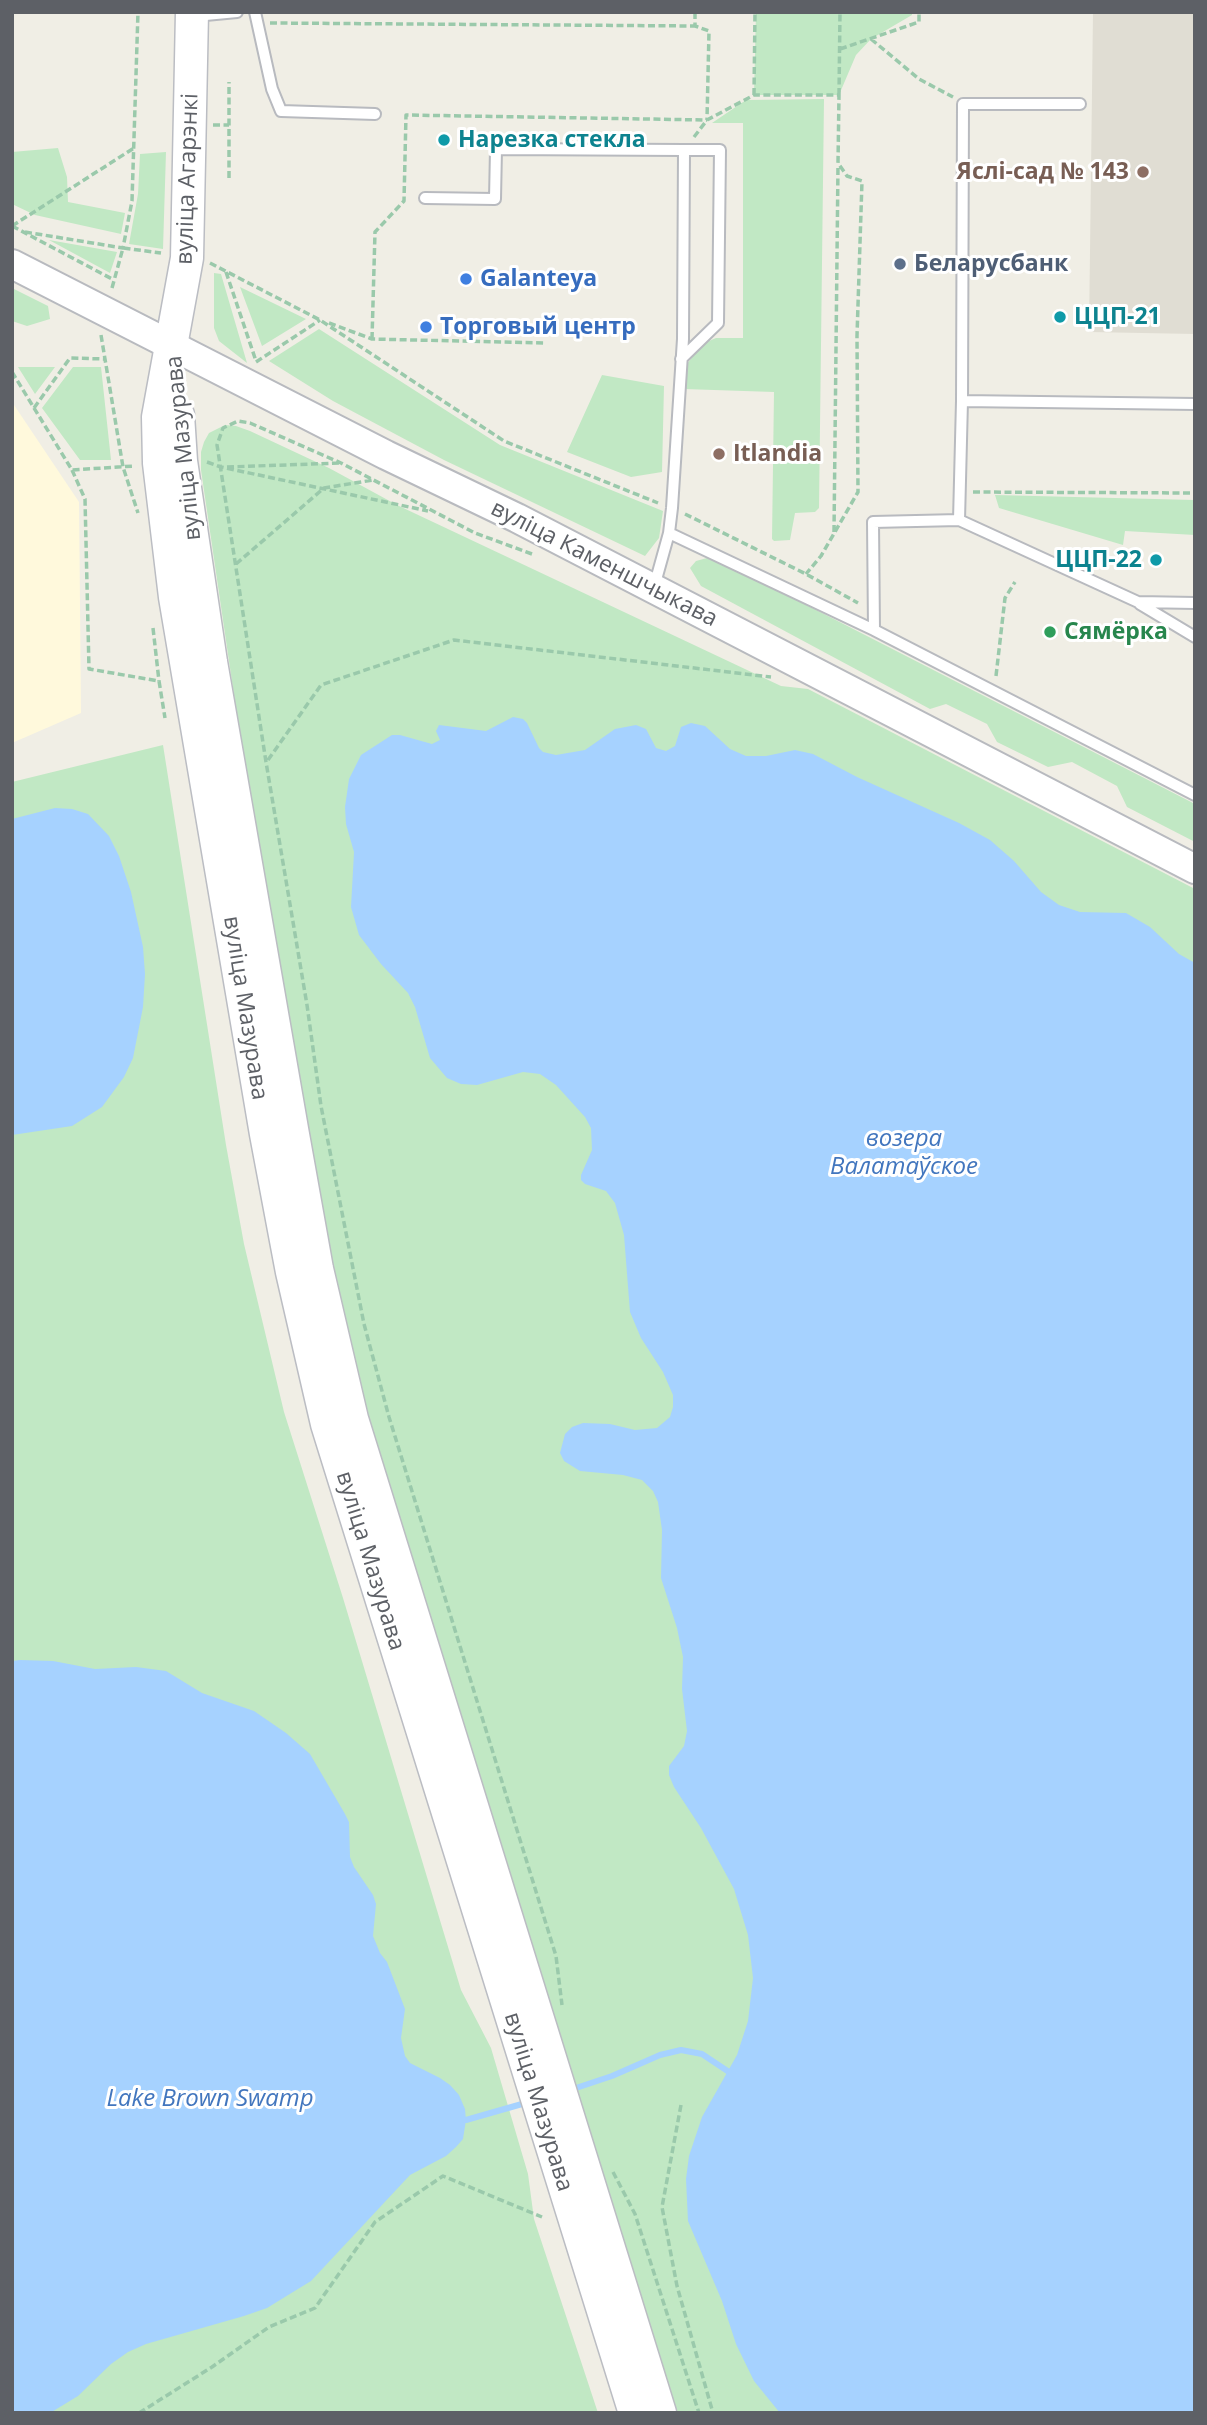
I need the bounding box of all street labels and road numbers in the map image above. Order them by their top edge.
street label: вуліца Агарэнкі [171,93,205,265]
street label: вуліца Мазурава [161,354,207,542]
street label: вуліца Каменшчыкава [486,495,722,633]
street label: вуліца Мазурава [217,914,273,1102]
street label: вуліца Мазурава [330,1468,410,1654]
street label: вуліца Мазурава [498,2009,578,2195]

